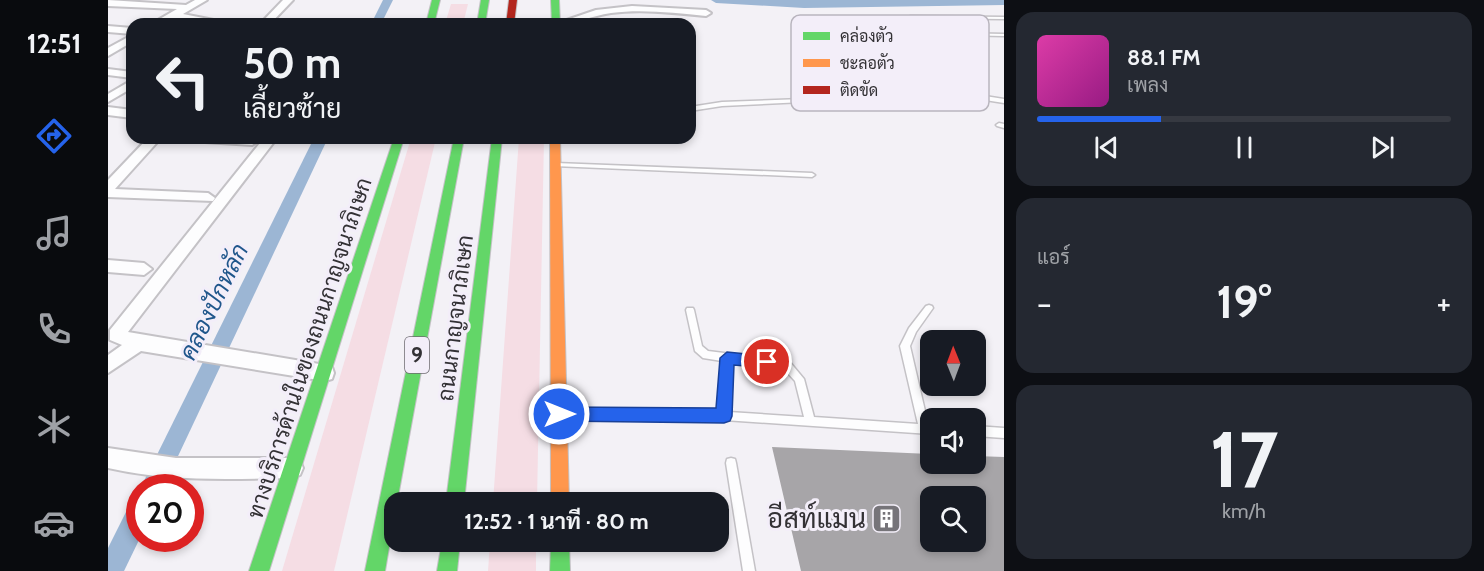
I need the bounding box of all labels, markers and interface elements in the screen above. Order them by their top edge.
legend [791,15,989,111]
text: คล่องตัว [840,26,894,46]
text: 12:51 [27,27,81,60]
text: 50 m [243,37,341,89]
icon: left [144,42,222,120]
text: 88.1 FM [1127,44,1201,71]
text: ชะลอตัว [840,53,895,73]
text: เพลง [1127,73,1168,97]
text: ติดขัด [840,80,878,100]
text: เลี้ยวซ้าย [243,92,341,125]
icon: directions [33,115,75,157]
icon: previous [1090,131,1123,164]
icon: pause [1228,131,1261,164]
icon: next [1366,131,1399,164]
street label: ทางบริการด้านในของถนนกาญจนาภิเษก [240,174,378,522]
icon: music [33,212,75,254]
street label: ถนนกาญจนาภิเษก [432,233,479,403]
water label: คลองปักหลัก [173,239,254,365]
text: แอร์ [1037,245,1070,269]
text: 19° [1217,275,1271,329]
text: − [1037,283,1052,323]
text: + [1436,283,1451,323]
icon: phone [33,308,75,350]
north arrow [920,330,986,396]
map controls [920,330,986,552]
pin [741,336,792,387]
road number: 9 [405,337,429,373]
icon: arrive [750,345,783,378]
position arrow [527,382,591,446]
icon: climate [33,405,75,447]
button: sound [920,408,986,474]
text: 17 [1210,412,1278,507]
speed limit sign: 20 [126,474,204,552]
button: search [920,486,986,552]
text: km/h [1222,499,1266,523]
place label: อีสท์แมน [767,501,866,535]
icon: car [33,502,75,544]
building icon: อีสท์แมน [871,503,903,535]
text: 12:52 · 1 นาที · 80 m [464,508,649,535]

